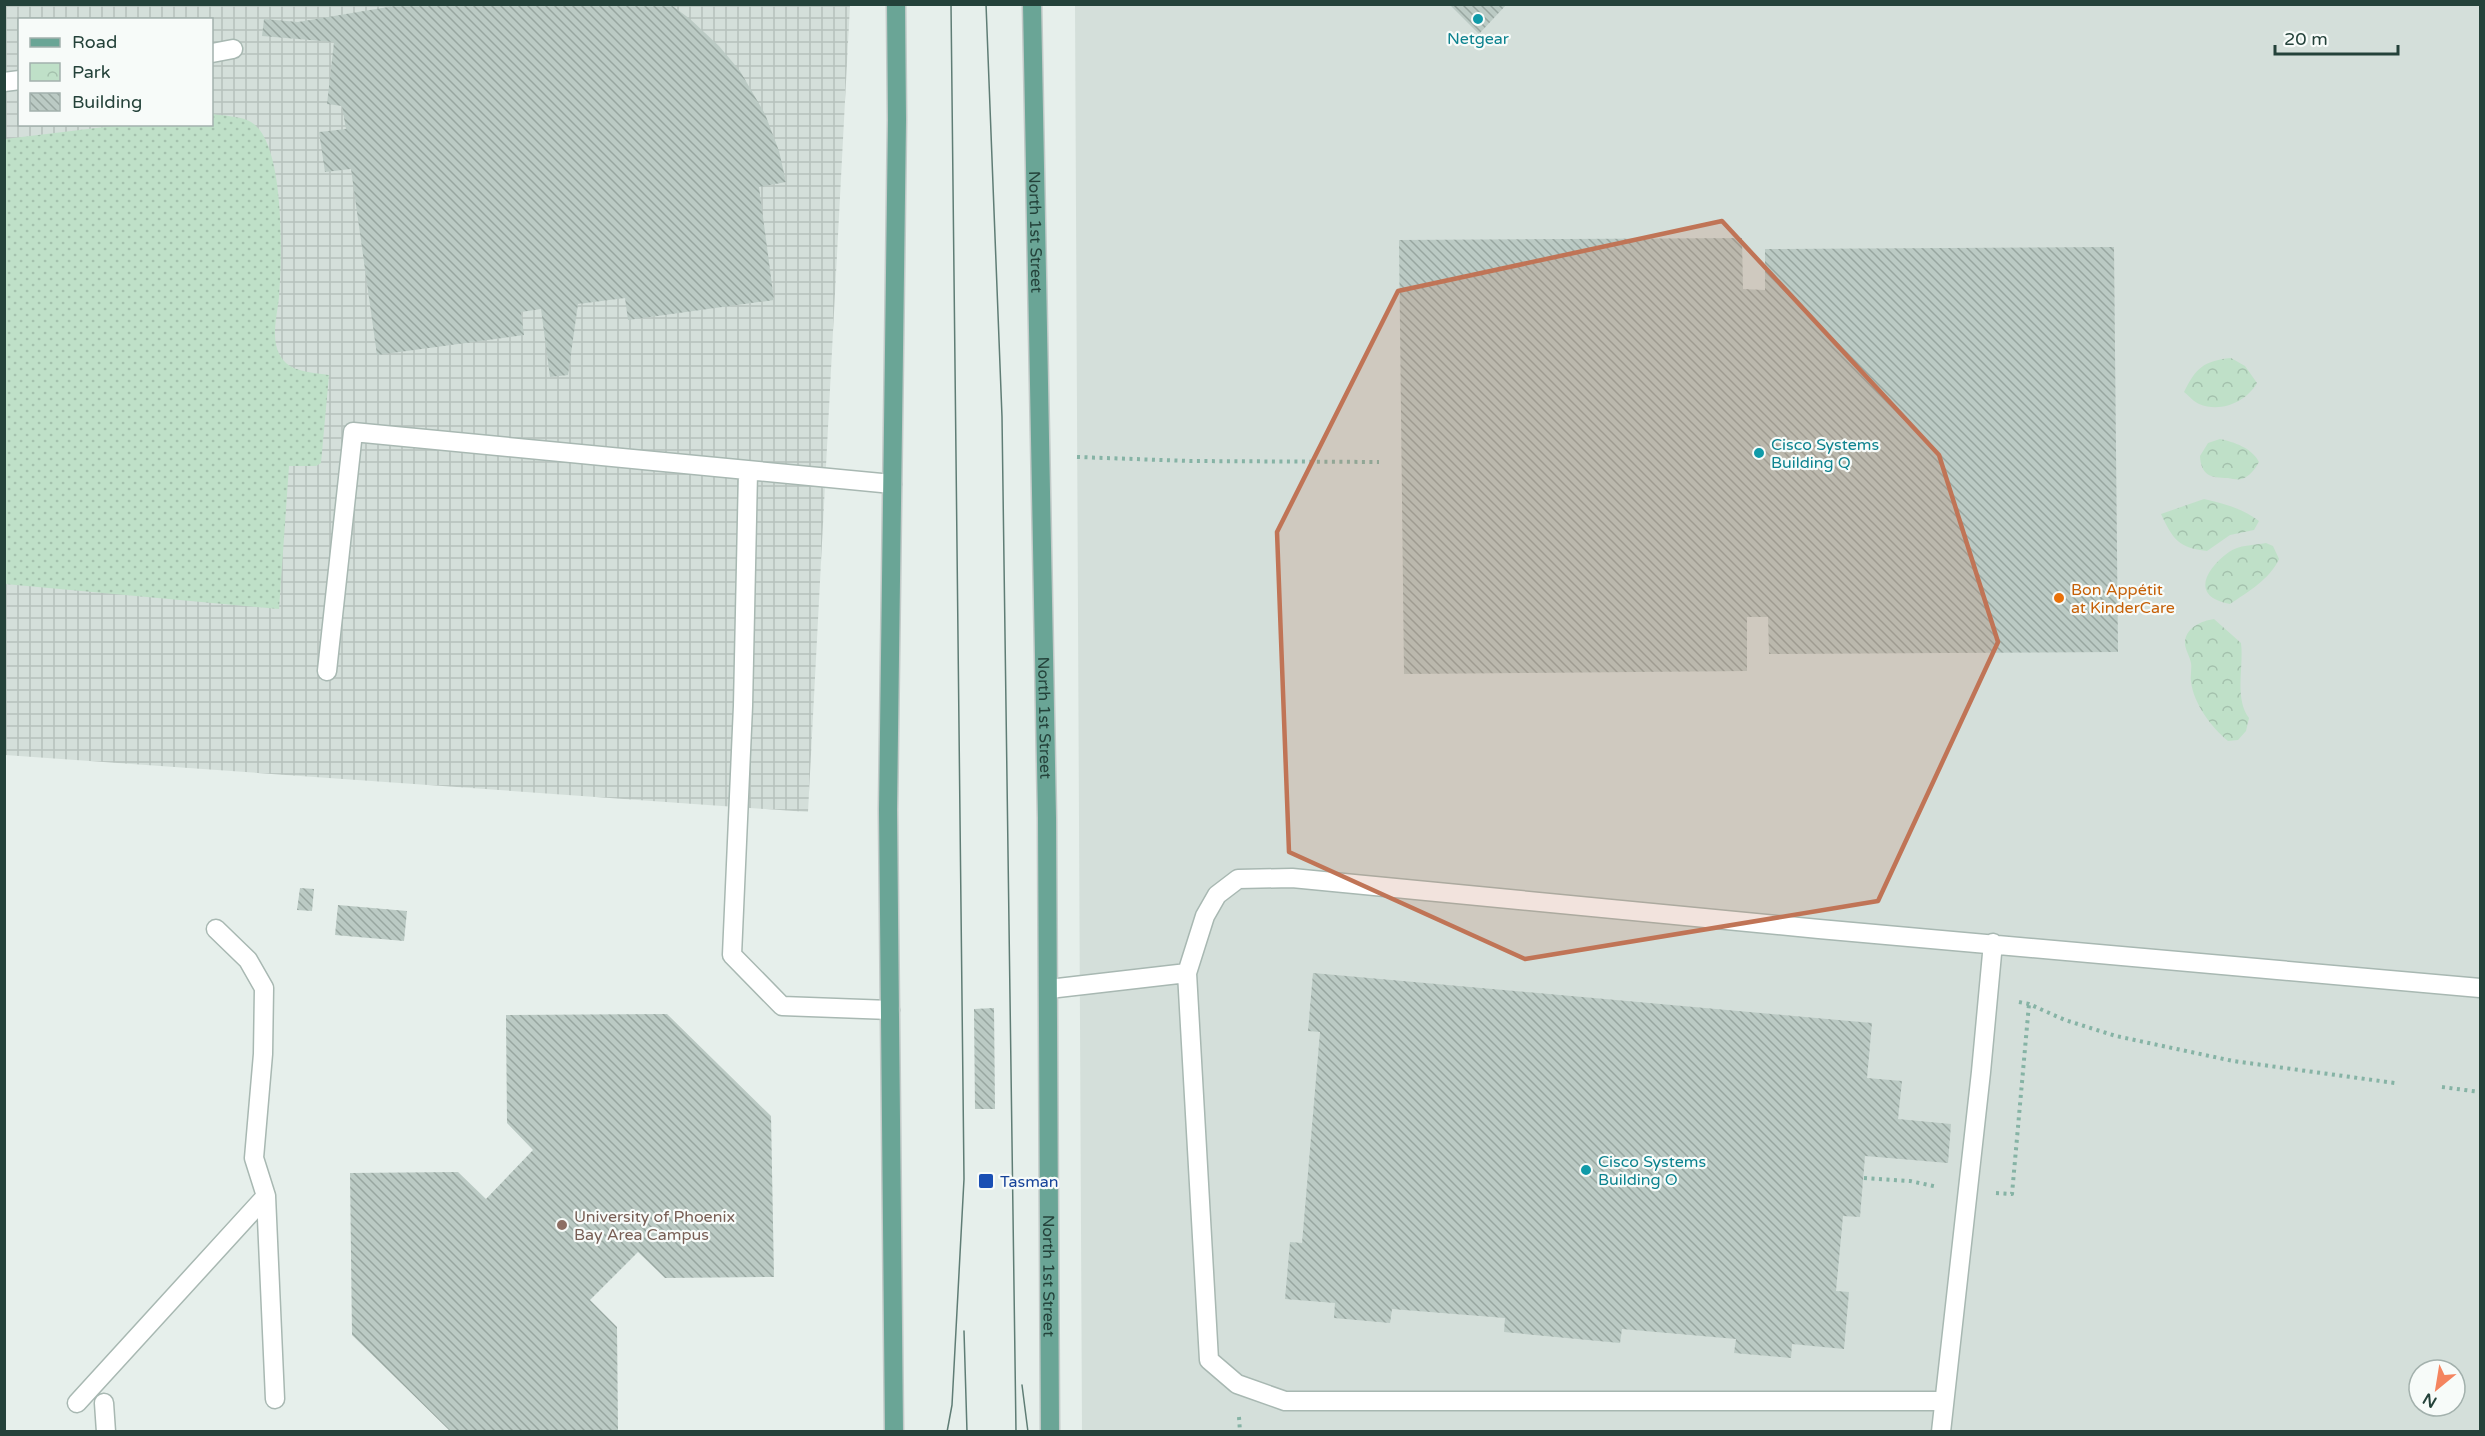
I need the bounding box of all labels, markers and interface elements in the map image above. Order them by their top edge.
marker: Netgear [1471,12,1485,26]
legend [18,18,213,126]
scale bar [2275,18,2398,56]
text: 20 m [2284,28,2328,50]
place label: Netgear [1447,29,1510,49]
text: Road [72,31,117,53]
text: Park [72,61,111,83]
text: Building [72,91,142,113]
street label: North 1st Street [1024,171,1046,293]
place label: Cisco Systems Building Q [1771,435,1879,473]
marker: Cisco Systems Building Q [1752,446,1766,460]
place label: Bon Appétit at KinderCare [2071,580,2175,618]
marker: Bon Appétit at KinderCare [2052,591,2066,605]
street label: North 1st Street [1033,657,1055,779]
place label: Cisco Systems Building O [1598,1152,1706,1190]
marker: Cisco Systems Building O [1579,1163,1593,1177]
marker: Tasman [977,1172,995,1190]
place label: Tasman [1000,1172,1059,1192]
place label: University of Phoenix Bay Area Campus [574,1207,735,1245]
street label: North 1st Street [1038,1215,1059,1337]
marker: University of Phoenix Bay Area Campus [555,1218,569,1232]
north arrow [2407,1358,2467,1418]
text: N [2419,1388,2441,1412]

